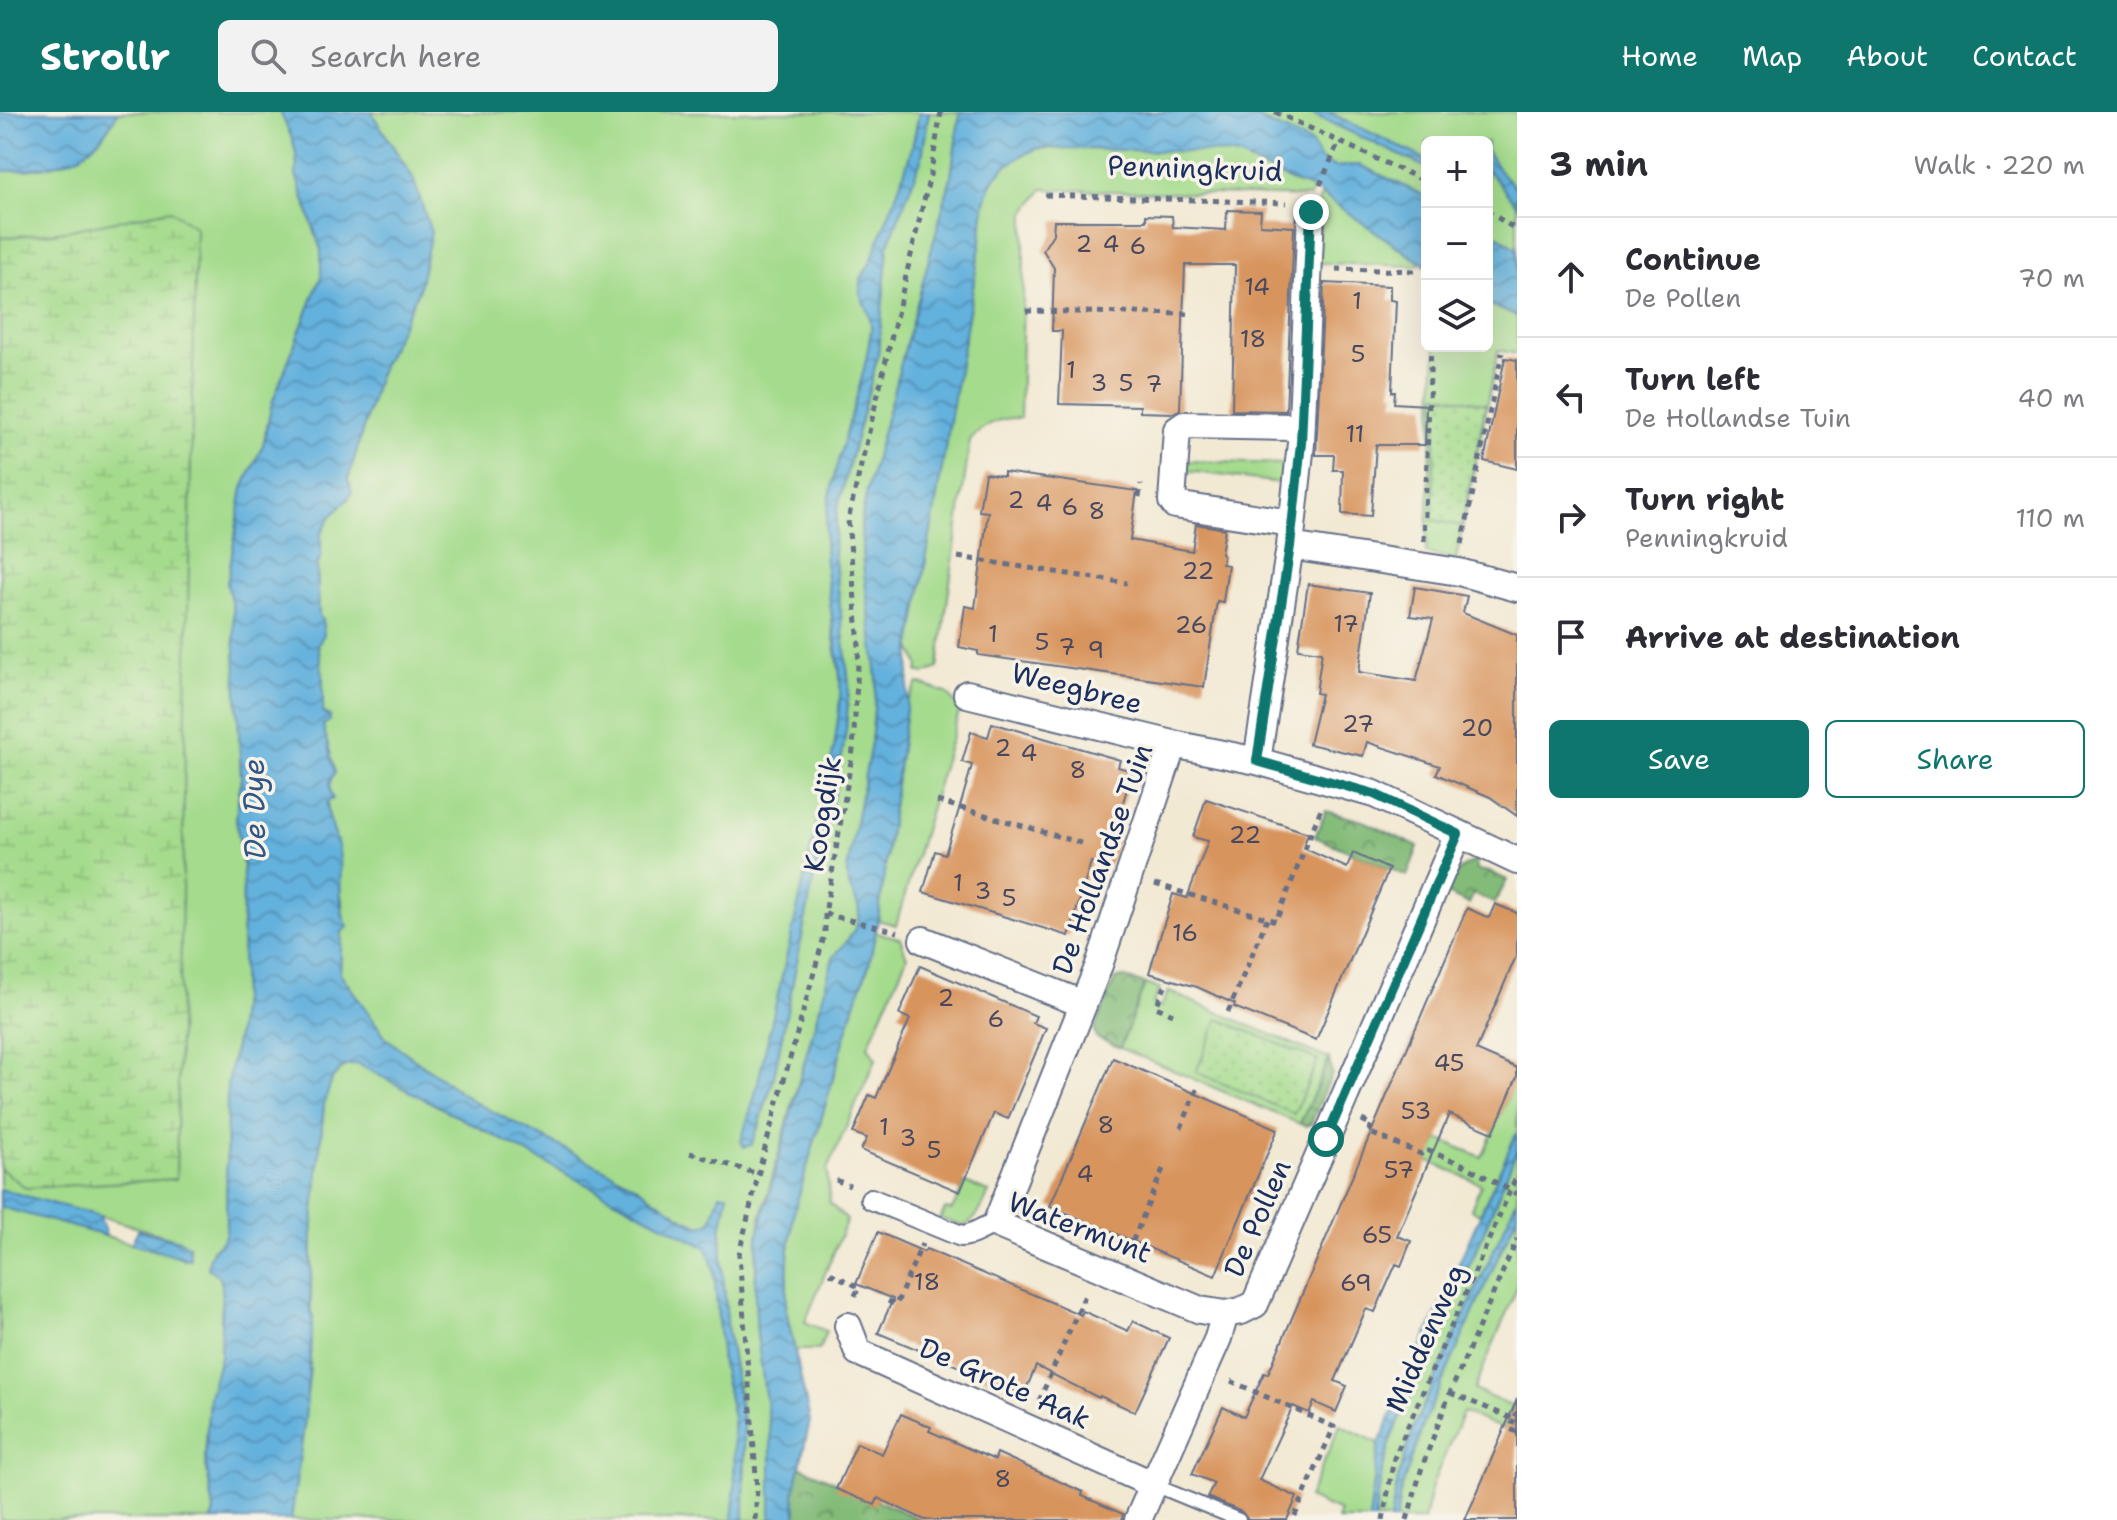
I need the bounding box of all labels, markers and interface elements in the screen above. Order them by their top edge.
search box [218,20,778,92]
text: Strollr [40,31,170,82]
icon: search [246,34,290,78]
text: Search here [310,36,482,77]
text: Home [1621,37,1698,75]
text: Map [1742,37,1802,75]
text: About [1846,37,1928,75]
text: Contact [1972,37,2077,75]
map controls [1421,136,1493,352]
button: + [1421,136,1493,208]
text: 3 min [1549,141,1648,187]
street label: Penningkruid [1107,146,1283,190]
text: Walk · 220 m [1913,147,2085,182]
route end [1293,194,1329,230]
button: − [1421,208,1493,280]
house number: 2 [1076,228,1092,260]
house number: 4 [1103,228,1119,260]
house number: 6 [1130,230,1146,262]
text: Continue [1625,239,1761,280]
icon: ahead [1549,255,1593,299]
text: 70 m [2018,260,2085,295]
house number: 14 [1244,271,1270,303]
button: layers [1421,280,1493,352]
text: De Pollen [1625,280,1741,315]
house number: 1 [1352,285,1362,317]
house number: 18 [1240,323,1266,355]
house number: 5 [1351,338,1365,370]
house number: 1 [1066,354,1076,386]
text: Turn left [1625,359,1760,400]
house number: 3 [1091,367,1107,399]
house number: 5 [1119,367,1133,399]
house number: 7 [1146,368,1162,400]
icon: left [1549,375,1593,419]
text: 40 m [2018,380,2085,415]
text: De Hollandse Tuin [1625,400,1851,435]
house number: 11 [1345,418,1365,450]
text: Turn right [1625,479,1784,520]
house number: 2 [1008,484,1024,516]
house number: 4 [1036,487,1052,519]
house number: 6 [1062,491,1078,523]
house number: 8 [1089,495,1105,527]
icon: right [1549,495,1593,539]
text: 110 m [2015,500,2085,535]
text: Penningkruid [1625,520,1788,555]
house number: 22 [1182,555,1214,587]
house number: 17 [1333,608,1359,640]
house number: 26 [1175,609,1207,641]
icon: arrive [1549,615,1593,659]
text: Arrive at destination [1625,617,1960,658]
house number: 1 [988,618,998,650]
house number: 5 [1035,626,1049,658]
house number: 7 [1059,631,1075,663]
house number: 9 [1088,634,1104,666]
street label: Weegbree [1008,653,1146,723]
house number: 27 [1342,708,1374,740]
house number: 20 [1461,712,1493,744]
button: Save [1549,720,1809,798]
button: Share [1825,720,2085,798]
house number: 2 [995,732,1011,764]
house number: 4 [1021,737,1037,769]
street label: De Hollandse Tuin [1043,738,1161,980]
street label: Koogdijk [794,753,850,875]
house number: 8 [1070,754,1086,786]
water label: De Dye [233,758,275,860]
house number: 22 [1229,819,1261,851]
house number: 1 [953,867,963,899]
house number: 3 [975,875,991,907]
house number: 5 [1002,882,1016,914]
house number: 16 [1172,917,1198,949]
house number: 2 [938,982,954,1014]
house number: 6 [988,1003,1004,1035]
house number: 45 [1434,1047,1464,1079]
house number: 53 [1401,1095,1431,1127]
house number: 8 [1098,1109,1114,1141]
house number: 1 [879,1111,889,1143]
route start [1308,1121,1344,1157]
house number: 3 [900,1122,916,1154]
house number: 5 [927,1134,941,1166]
street label: De Pollen [1214,1153,1300,1283]
house number: 57 [1384,1154,1414,1186]
house number: 4 [1077,1158,1093,1190]
street label: Watermunt [1003,1182,1157,1272]
house number: 65 [1362,1219,1392,1251]
street label: Middenweg [1375,1258,1475,1418]
house number: 18 [914,1266,940,1298]
house number: 69 [1340,1267,1372,1299]
street label: De Grote Aak [913,1328,1097,1438]
house number: 8 [995,1463,1011,1495]

